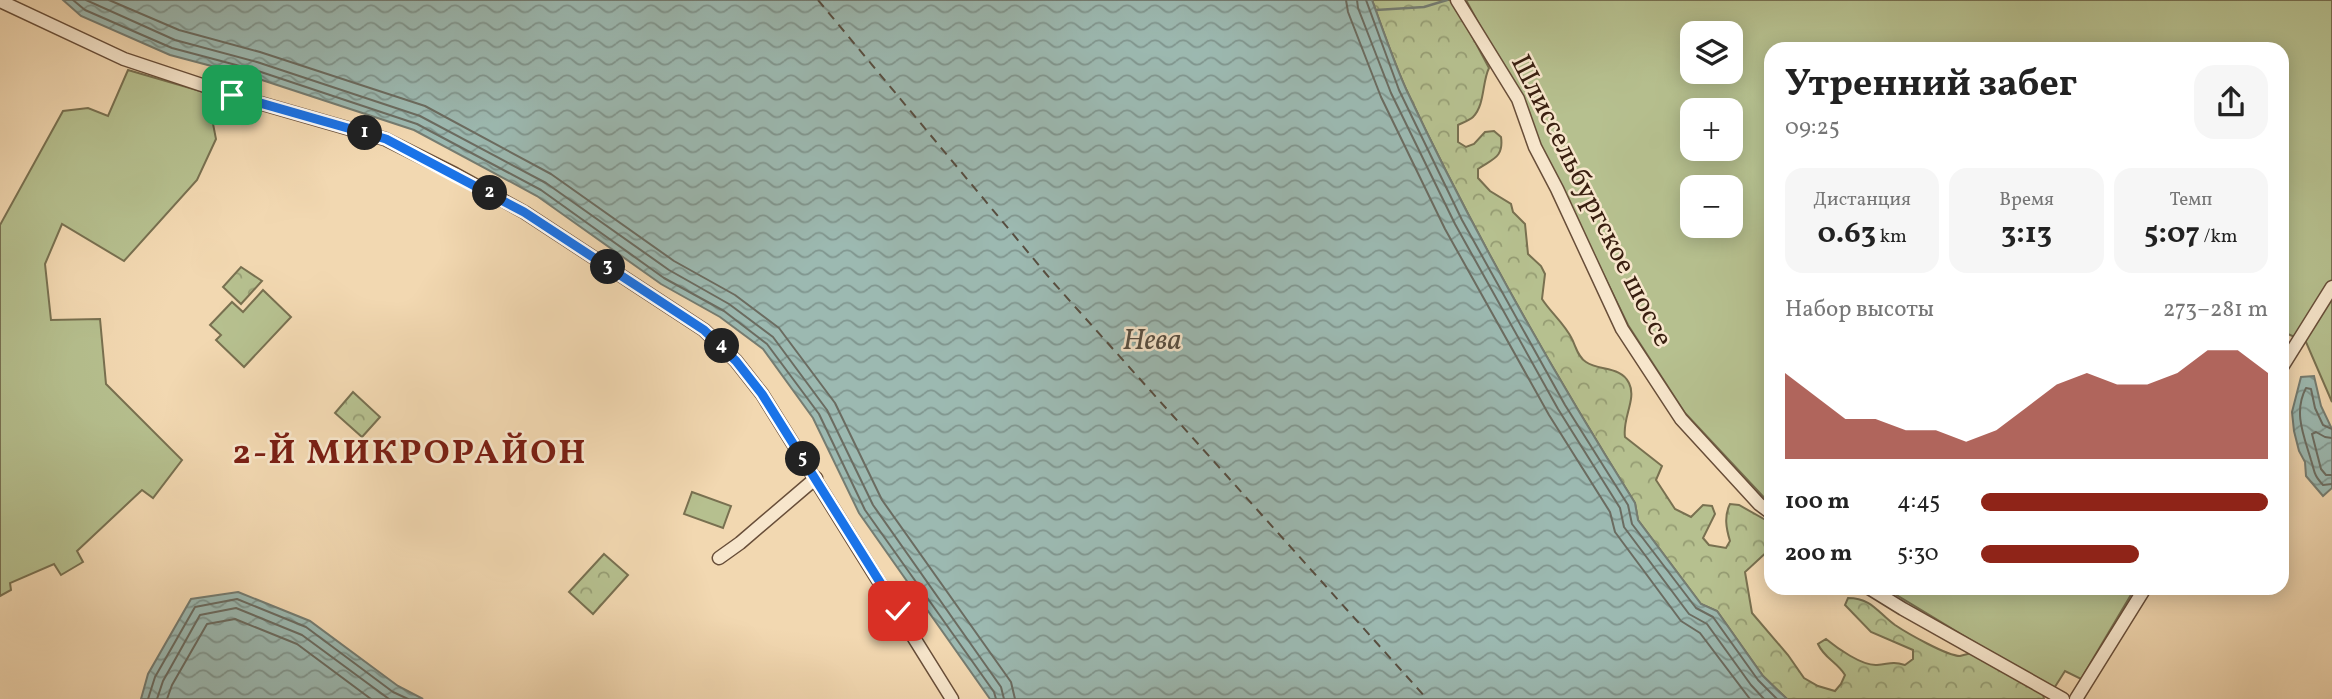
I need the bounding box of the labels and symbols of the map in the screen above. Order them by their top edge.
street label: Шлиссельбургское шоссе [1500,48,1682,354]
pin [202,65,262,125]
pin: 1 [348,116,382,150]
pin: 2 [472,176,508,210]
pin: 3 [590,250,626,284]
water label: Нева [1122,320,1182,362]
pin: 4 [704,328,740,364]
district label: 2-Й МИКРОРАЙОН [232,430,588,478]
pin: 5 [786,442,820,476]
pin [868,581,928,641]

